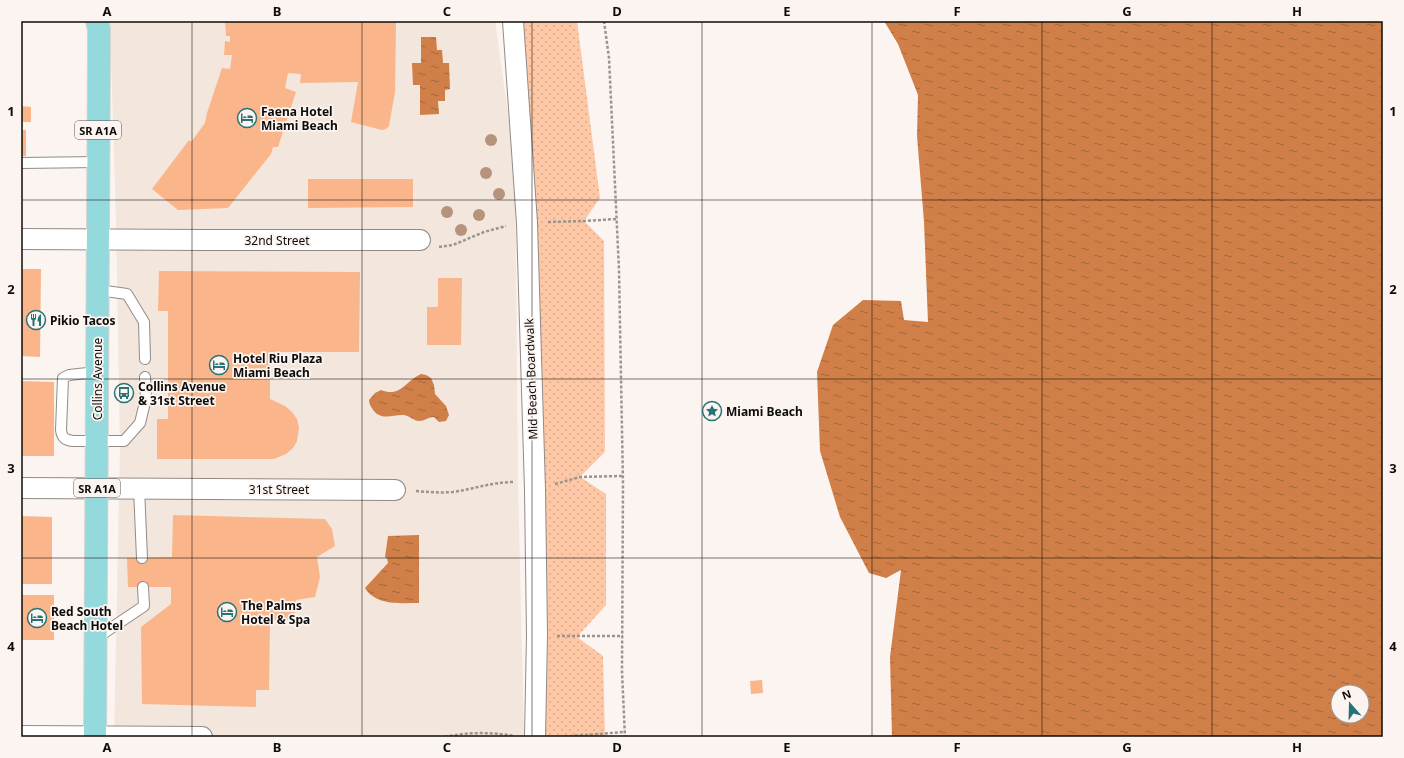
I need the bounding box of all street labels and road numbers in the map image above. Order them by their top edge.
road number: SR A1A [75,121,121,139]
street label: 32nd Street [244,232,310,249]
street label: Mid Beach Boardwalk [520,317,542,440]
street label: Collins Avenue [89,338,106,420]
road number: SR A1A [74,479,120,497]
street label: 31st Street [249,481,310,498]

